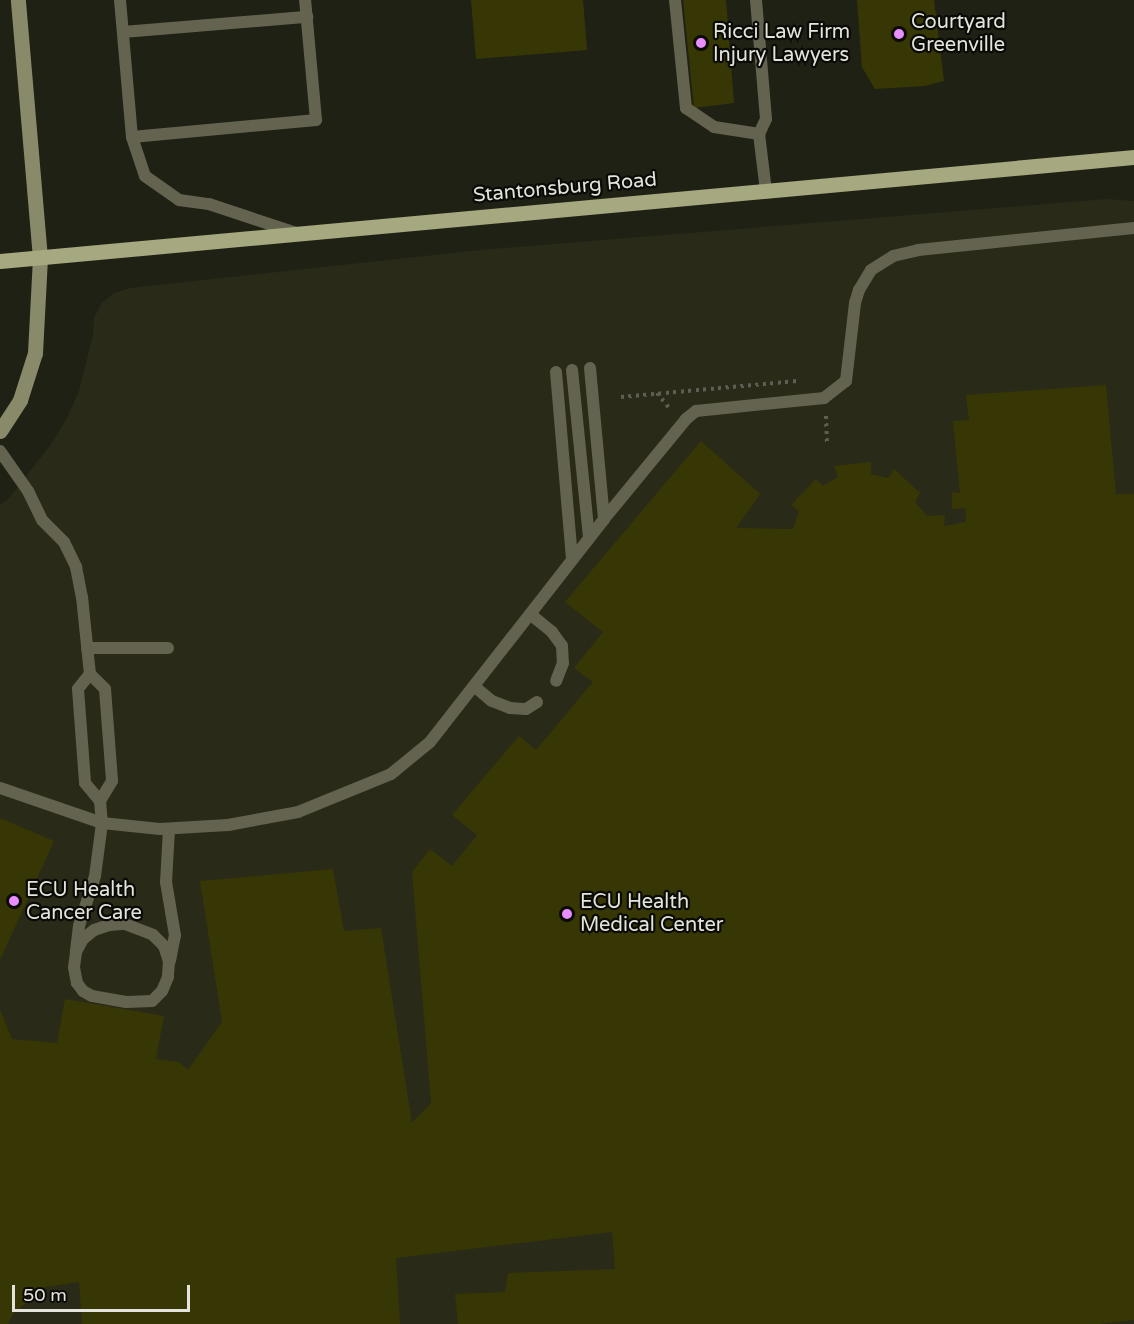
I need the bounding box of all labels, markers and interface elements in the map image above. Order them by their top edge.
place label: Courtyard Greenville [911,11,1006,58]
place label: Ricci Law Firm Injury Lawyers [713,20,850,67]
marker: Courtyard Greenville [892,27,906,41]
marker: Ricci Law Firm Injury Lawyers [694,36,708,50]
street label: Stantonsburg Road [472,168,658,208]
place label: ECU Health Cancer Care [26,878,142,925]
place label: ECU Health Medical Center [580,891,723,938]
marker: ECU Health Cancer Care [7,894,21,908]
marker: ECU Health Medical Center [558,905,576,923]
scale bar [15,1273,194,1311]
text: 50 m [23,1284,67,1306]

